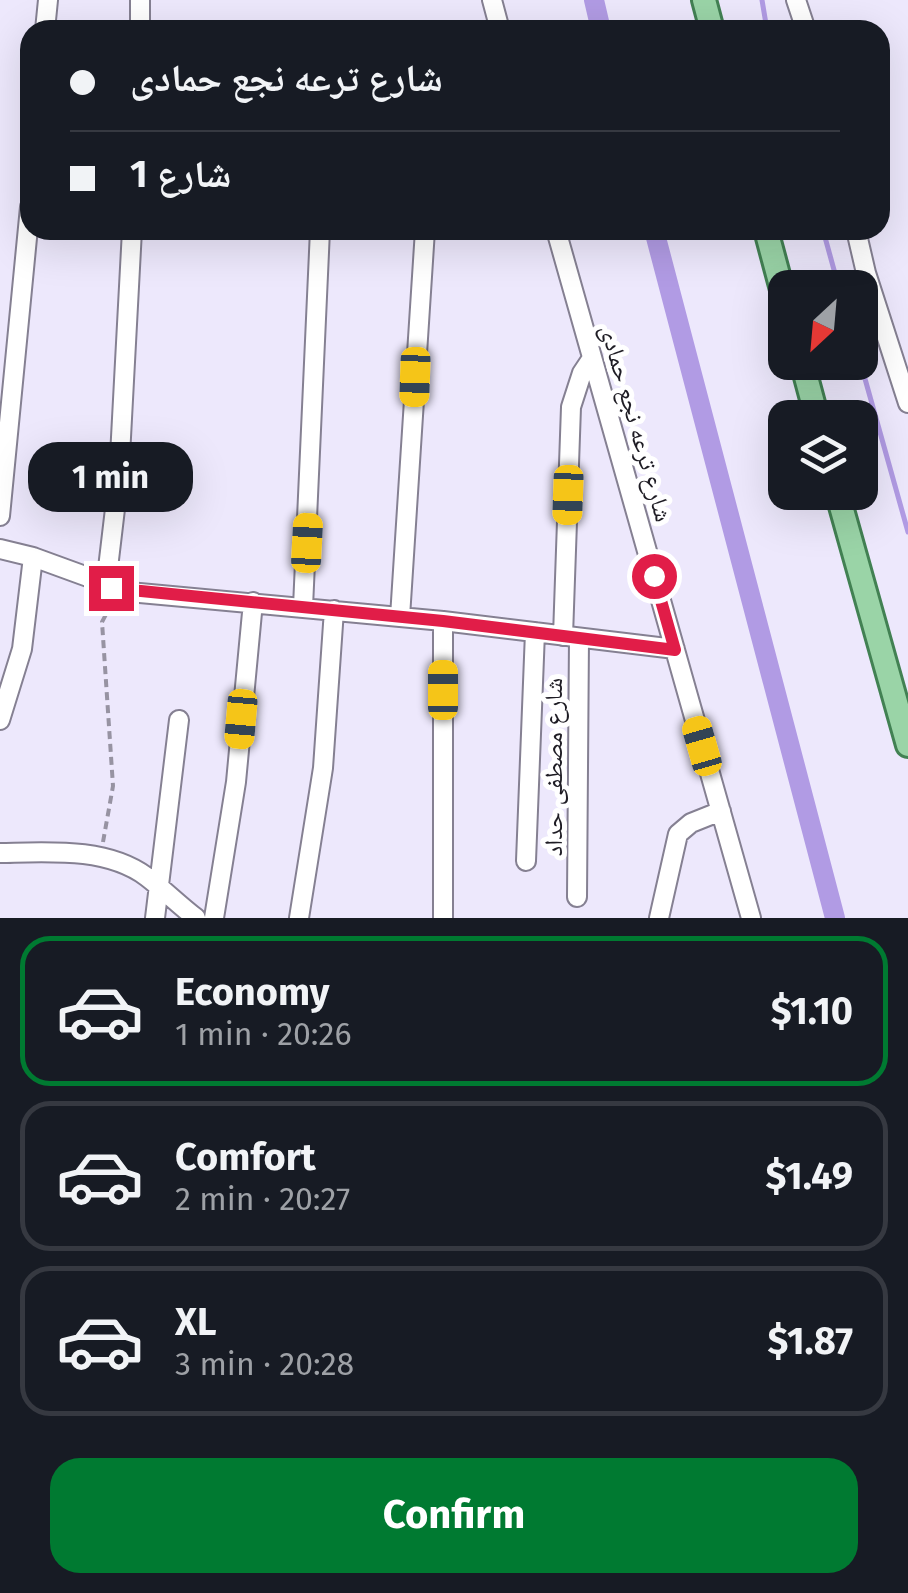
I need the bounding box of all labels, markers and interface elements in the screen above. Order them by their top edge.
text: شارع ترعه نجع حمادى [130,55,443,101]
text: شارع 1 [130,151,231,197]
north arrow [768,270,878,380]
map controls [768,270,878,510]
street label: شارع ترعه نجع حمادى [594,321,679,525]
car [399,346,431,408]
button: layers [768,400,878,510]
callout: 1 min [28,443,194,513]
text: 1 min [72,458,149,496]
car [552,464,584,526]
car [290,512,324,574]
route start [632,554,677,599]
route end [89,566,134,611]
car [428,660,458,720]
street label: شارع مصطفى حداد [539,678,569,856]
car [223,688,259,750]
car [679,713,725,779]
icon: car [55,966,145,1056]
text: Economy [175,969,330,1015]
text: $1.10 [771,988,853,1034]
text: 1 min · 20:26 [175,1015,351,1053]
icon: car [55,1131,145,1221]
text: Comfort [175,1134,316,1180]
text: $1.49 [766,1153,853,1199]
text: 2 min · 20:27 [175,1180,350,1218]
icon: car [55,1296,145,1386]
text: XL [175,1299,217,1345]
text: $1.87 [767,1318,853,1364]
text: 3 min · 20:28 [175,1345,354,1383]
button: Confirm [50,1458,858,1573]

